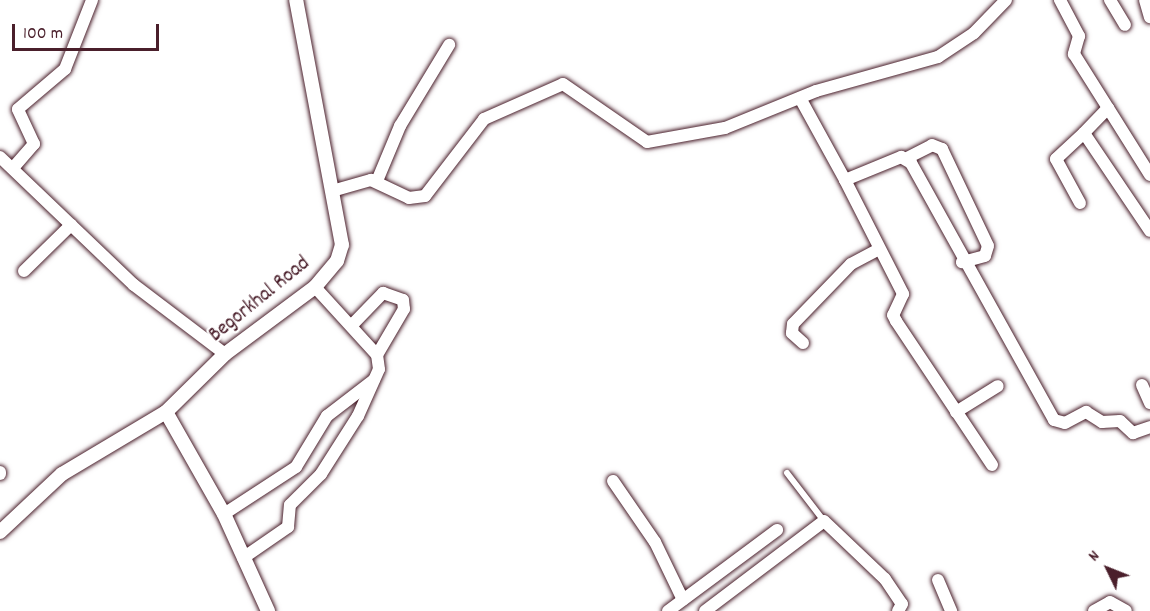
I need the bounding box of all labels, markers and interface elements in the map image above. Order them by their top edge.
scale bar [15,12,162,50]
text: 100 m [23,22,63,47]
street label: Begorkhal Road [204,252,316,348]
north arrow [1078,539,1138,599]
text: N [1083,546,1106,567]

